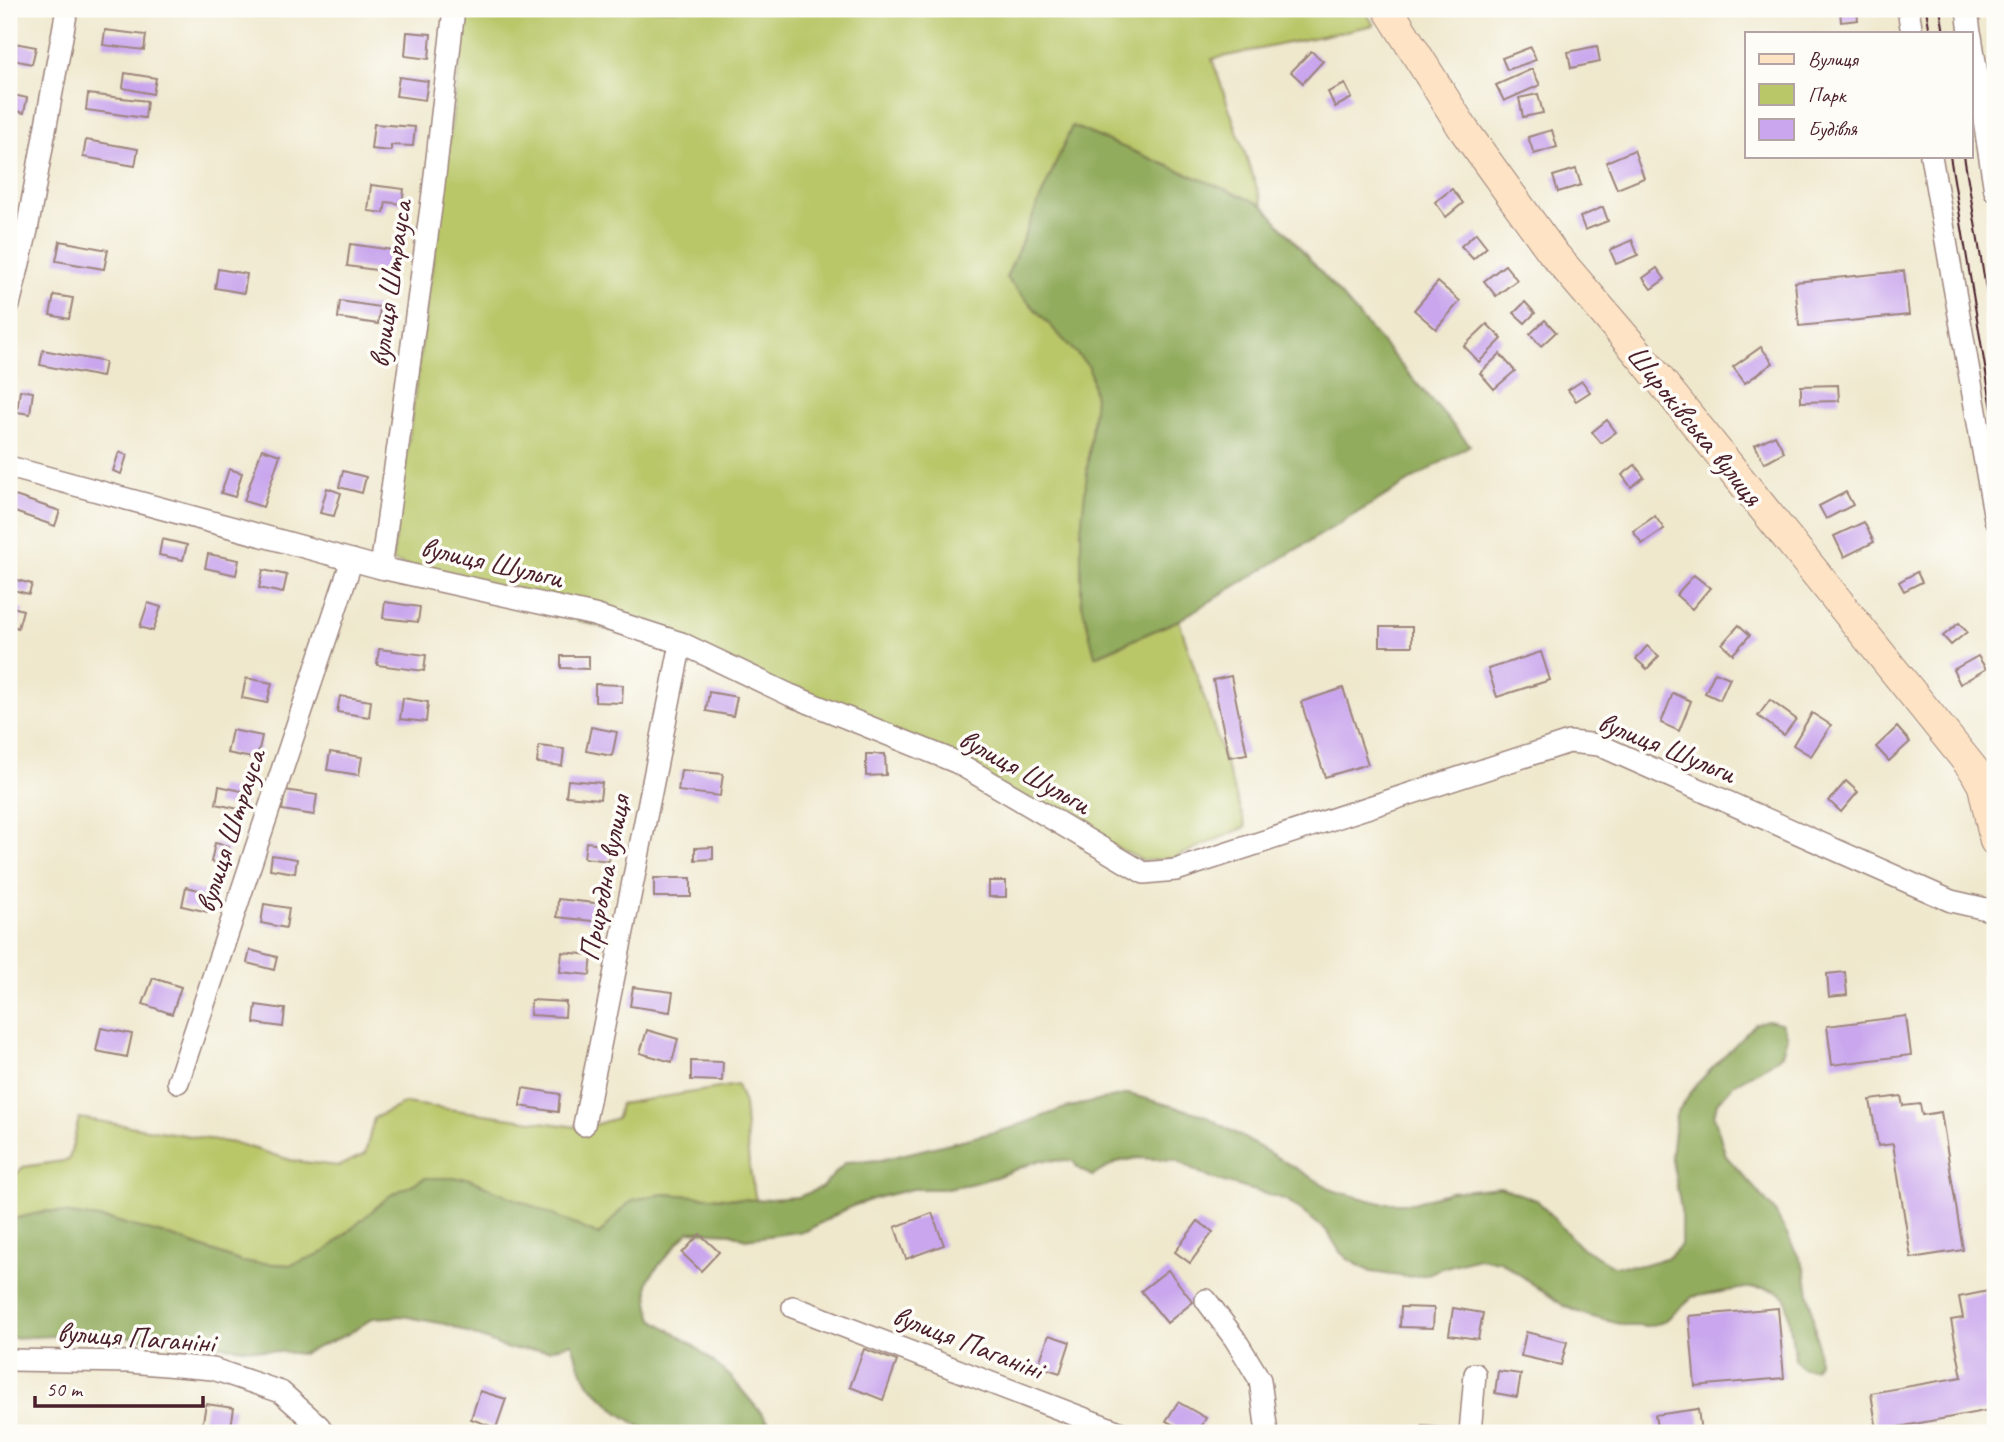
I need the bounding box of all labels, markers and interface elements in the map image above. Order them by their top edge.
legend [1745,32,1972,158]
text: Вулиця [1808,46,1859,72]
text: Парк [1808,82,1848,108]
text: Будівля [1808,116,1858,142]
street label: вулиця Штрауса [359,195,421,370]
street label: Широківська вулиця [1618,337,1772,514]
street label: вулиця Шульги [417,527,568,597]
street label: вулиця Шульги [1593,702,1743,792]
street label: вулиця Шульги [952,719,1099,824]
street label: вулиця Штрауса [186,742,275,917]
street label: Природна вулиця [569,789,639,964]
street label: вулиця Паганіні [887,1296,1052,1389]
street label: вулиця Паганіні [56,1313,220,1362]
scale bar [35,1365,203,1409]
text: 50 m [46,1376,84,1402]

